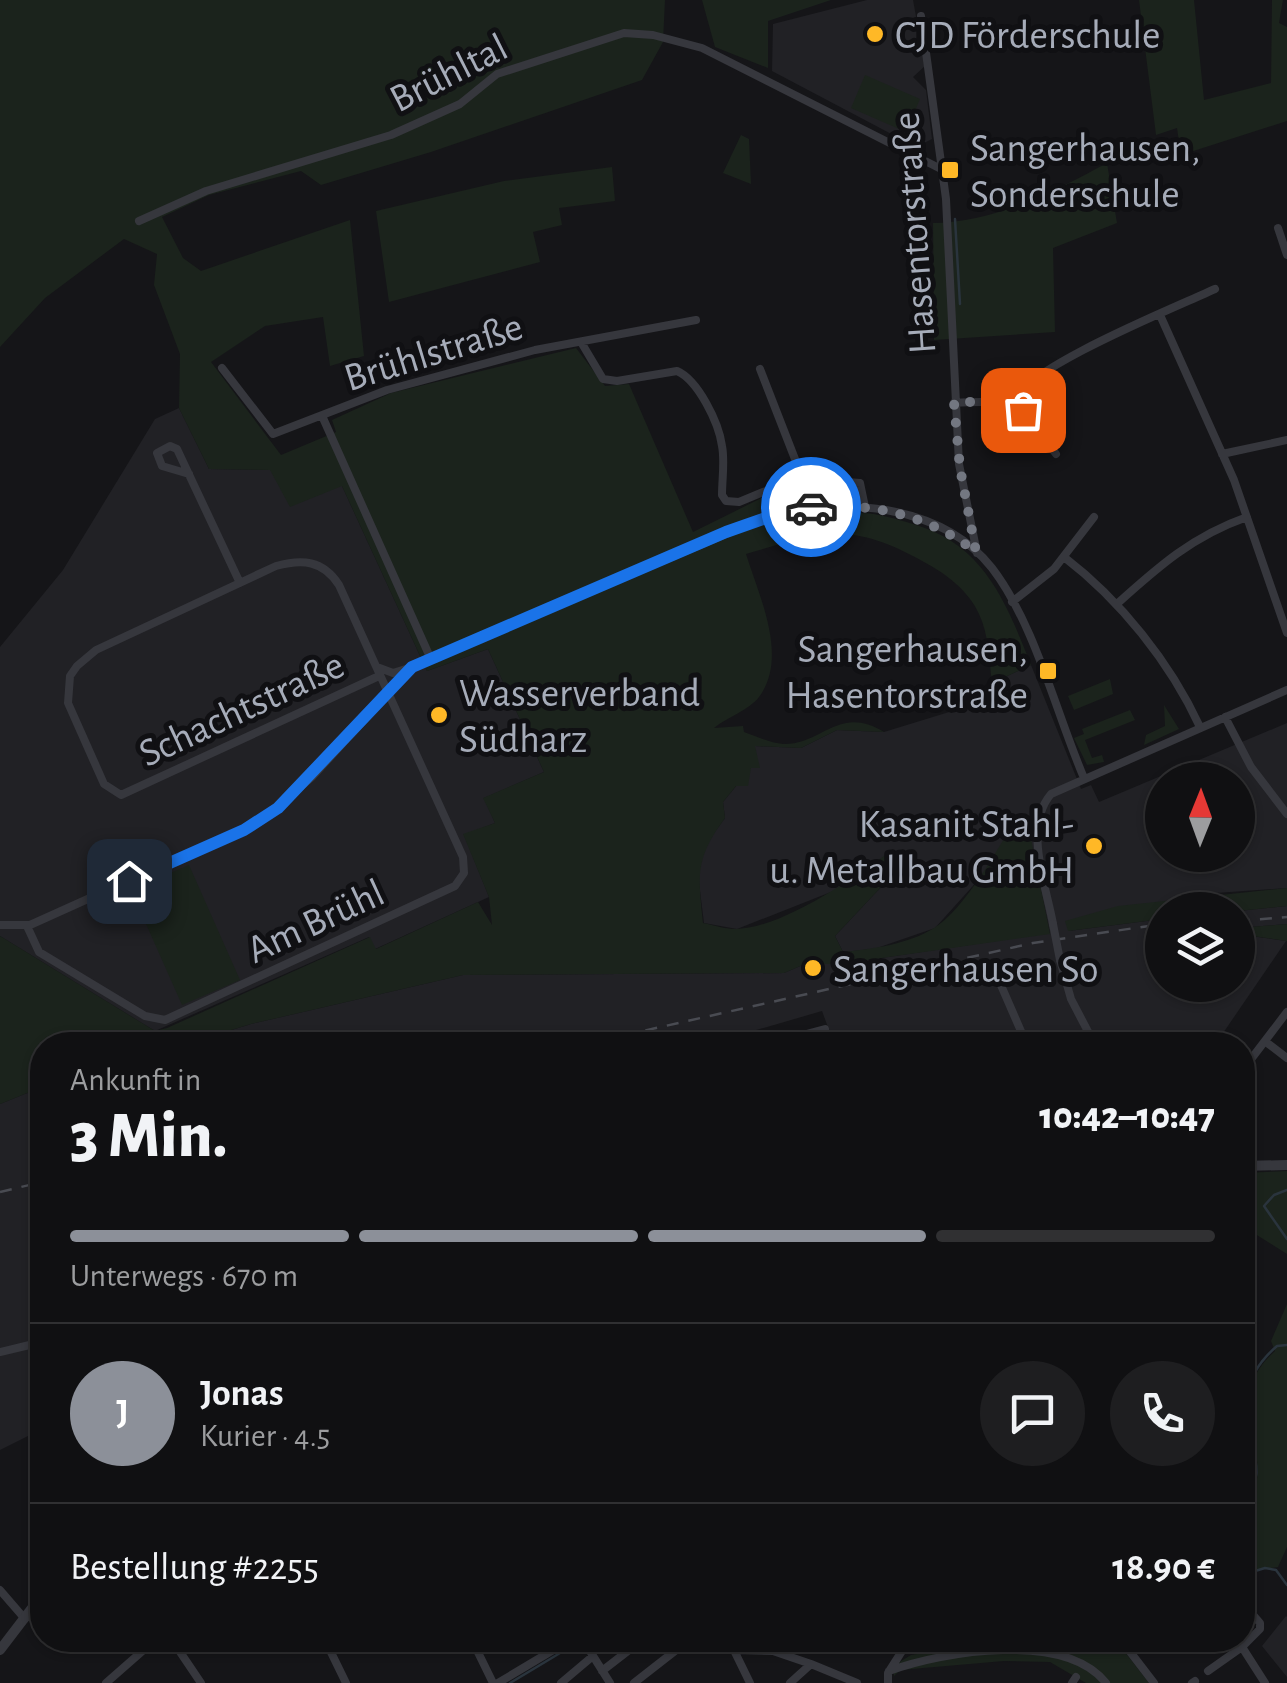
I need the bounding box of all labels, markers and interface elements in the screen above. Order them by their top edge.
place label: CJD Förderschule [895,16,1160,56]
marker: CJD Förderschule [864,23,886,45]
street label: Brühltal [384,27,514,120]
street label: Hasentorstraße [887,111,943,355]
place label: Sangerhausen, Sonderschule [970,129,1200,215]
marker: Sangerhausen, Sonderschule [939,159,961,181]
street label: Brühlstraße [340,307,528,399]
pin [981,368,1066,453]
icon: bag [996,383,1051,438]
courier [761,457,861,557]
icon: car [784,480,839,535]
place label: Sangerhausen, Hasentorstraße [786,630,1028,716]
street label: Schachtstraße [133,645,350,775]
marker: Sangerhausen, Hasentorstraße [1037,660,1059,682]
place label: Wasserverband Südharz [459,674,700,760]
marker: Wasserverband Südharz [428,704,450,726]
north arrow [1145,762,1255,872]
map controls [1145,762,1255,1002]
place label: Kasanit Stahl- u. Metallbau GmbH [769,805,1074,891]
marker: Kasanit Stahl- u. Metallbau GmbH [1083,835,1105,857]
pin [87,839,172,924]
icon: home [102,854,157,909]
street label: Am Brühl [241,873,391,971]
button: layers [1145,892,1255,1002]
place label: Sangerhausen So [833,950,1099,990]
marker: Sangerhausen So [802,957,824,979]
text: Ankunft in [70,1064,201,1096]
text: 10:42–10:47 [1039,1098,1215,1136]
text: 3 Min. [70,1104,227,1169]
text: Unterwegs · 670 m [70,1260,298,1292]
button: chat [980,1361,1085,1466]
button: phone [1110,1361,1215,1466]
text: Jonas [200,1375,284,1413]
text: J [116,1394,129,1432]
text: Kurier · 4.5 [200,1420,330,1452]
text: Bestellung #2255 [70,1549,319,1587]
text: 18.90 € [1112,1549,1215,1587]

